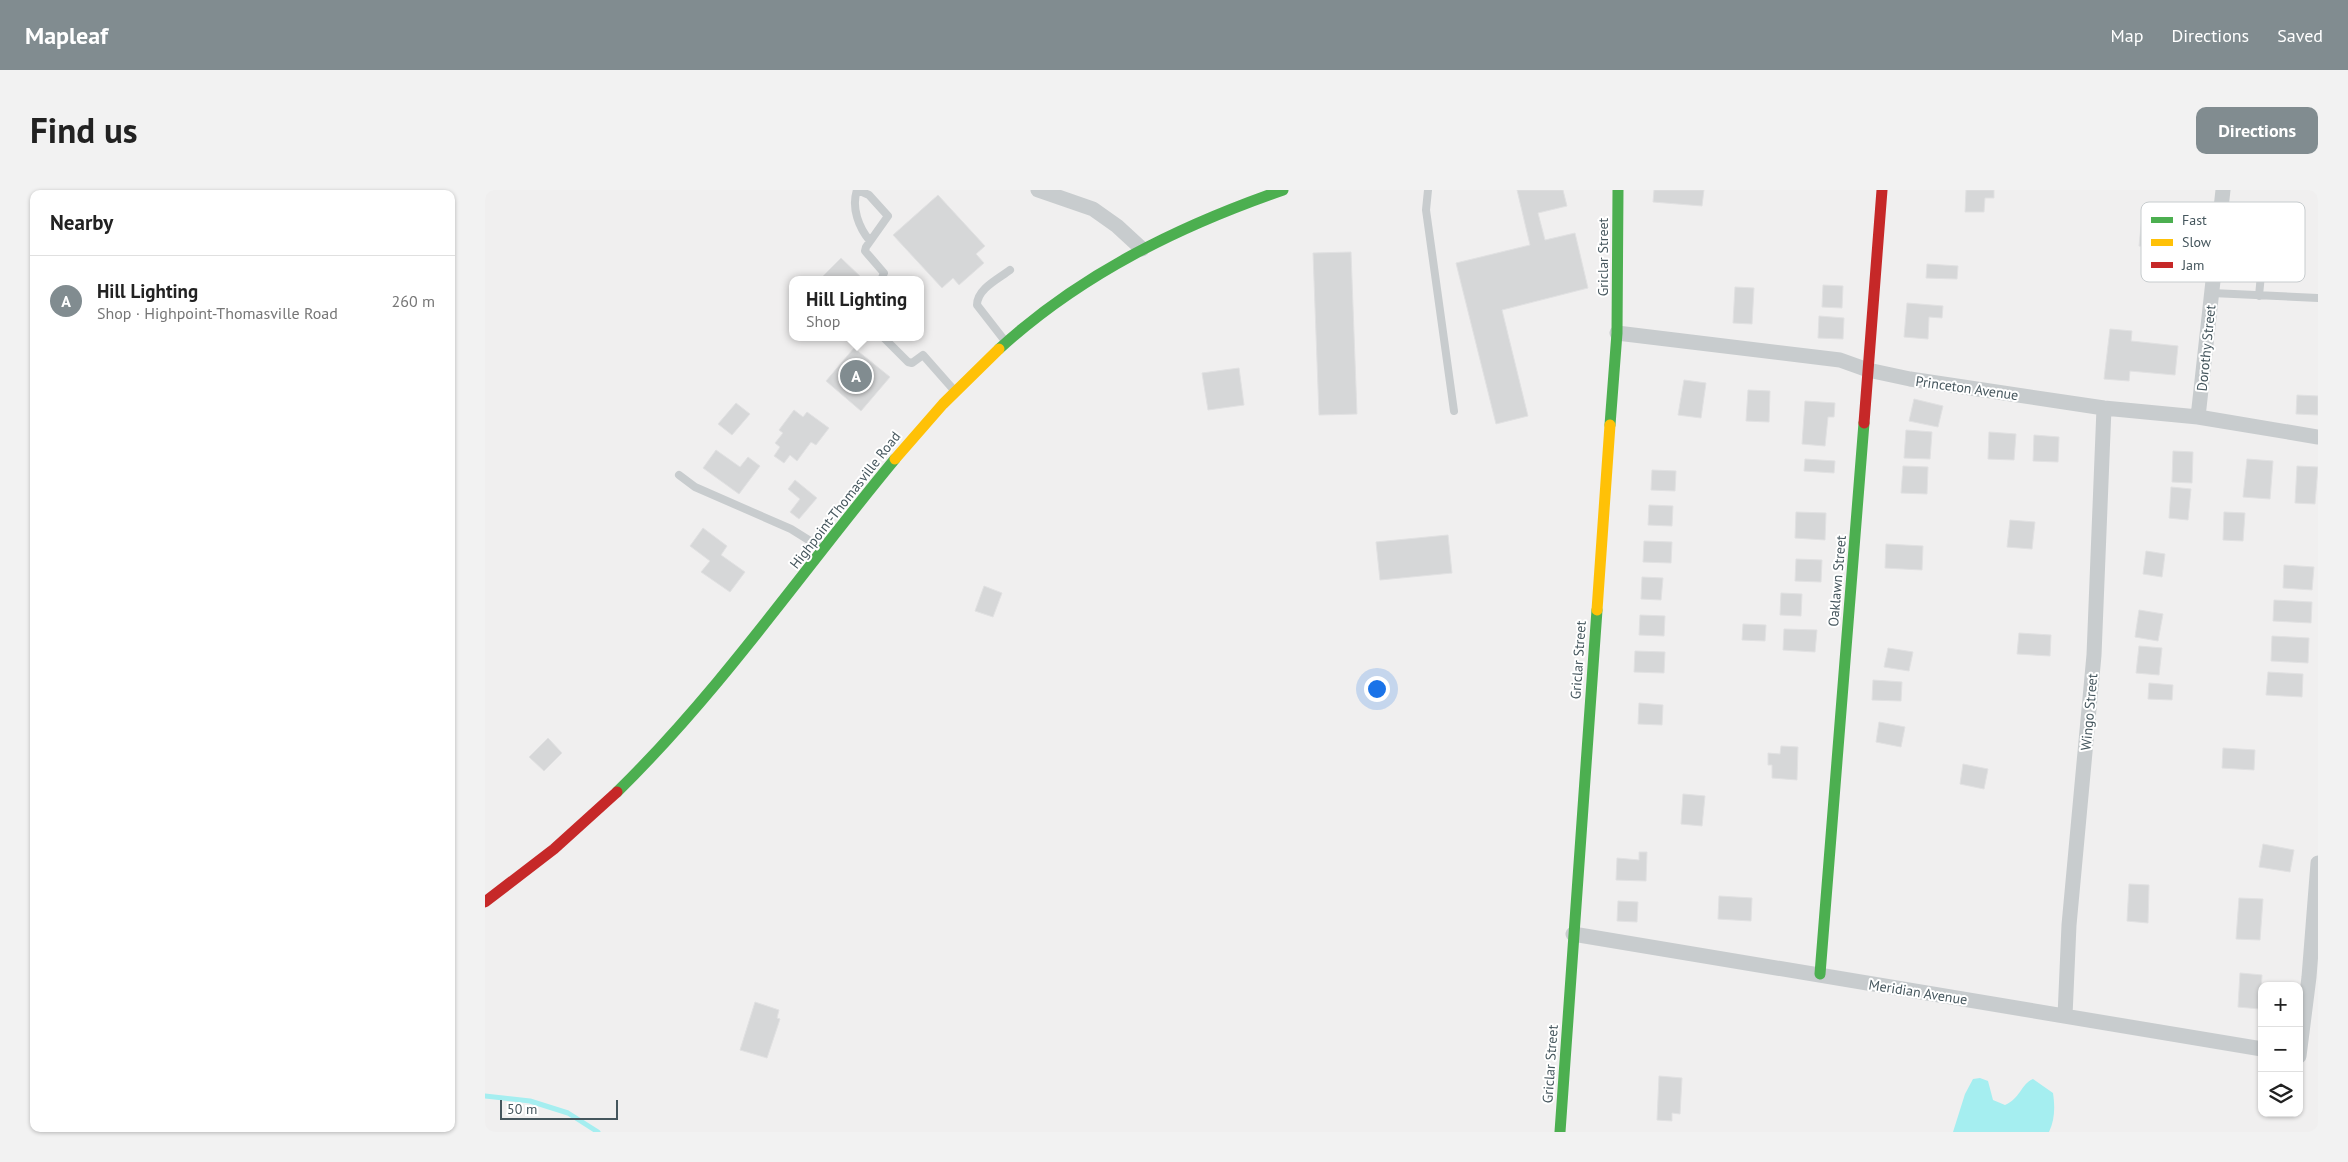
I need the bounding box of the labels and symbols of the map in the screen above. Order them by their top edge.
legend [2141,202,2305,282]
text: Fast [2182,211,2207,229]
street label: Griclar Street [1594,217,1612,296]
text: Slow [2182,233,2212,251]
text: Jam [2181,256,2204,274]
street label: Dorothy Street [2193,304,2220,392]
pin: A [840,357,872,395]
street label: Princeton Avenue [1915,372,2019,404]
street label: Highpoint-Thomasville Road [786,428,904,572]
street label: Oaklawn Street [1824,534,1850,627]
street label: Griclar Street [1566,620,1590,700]
street label: Wingo Street [2077,672,2101,751]
your location [1364,676,1390,702]
street label: Meridian Avenue [1867,975,1969,1009]
street label: Griclar Street [1538,1024,1562,1104]
scale bar [500,1097,617,1120]

